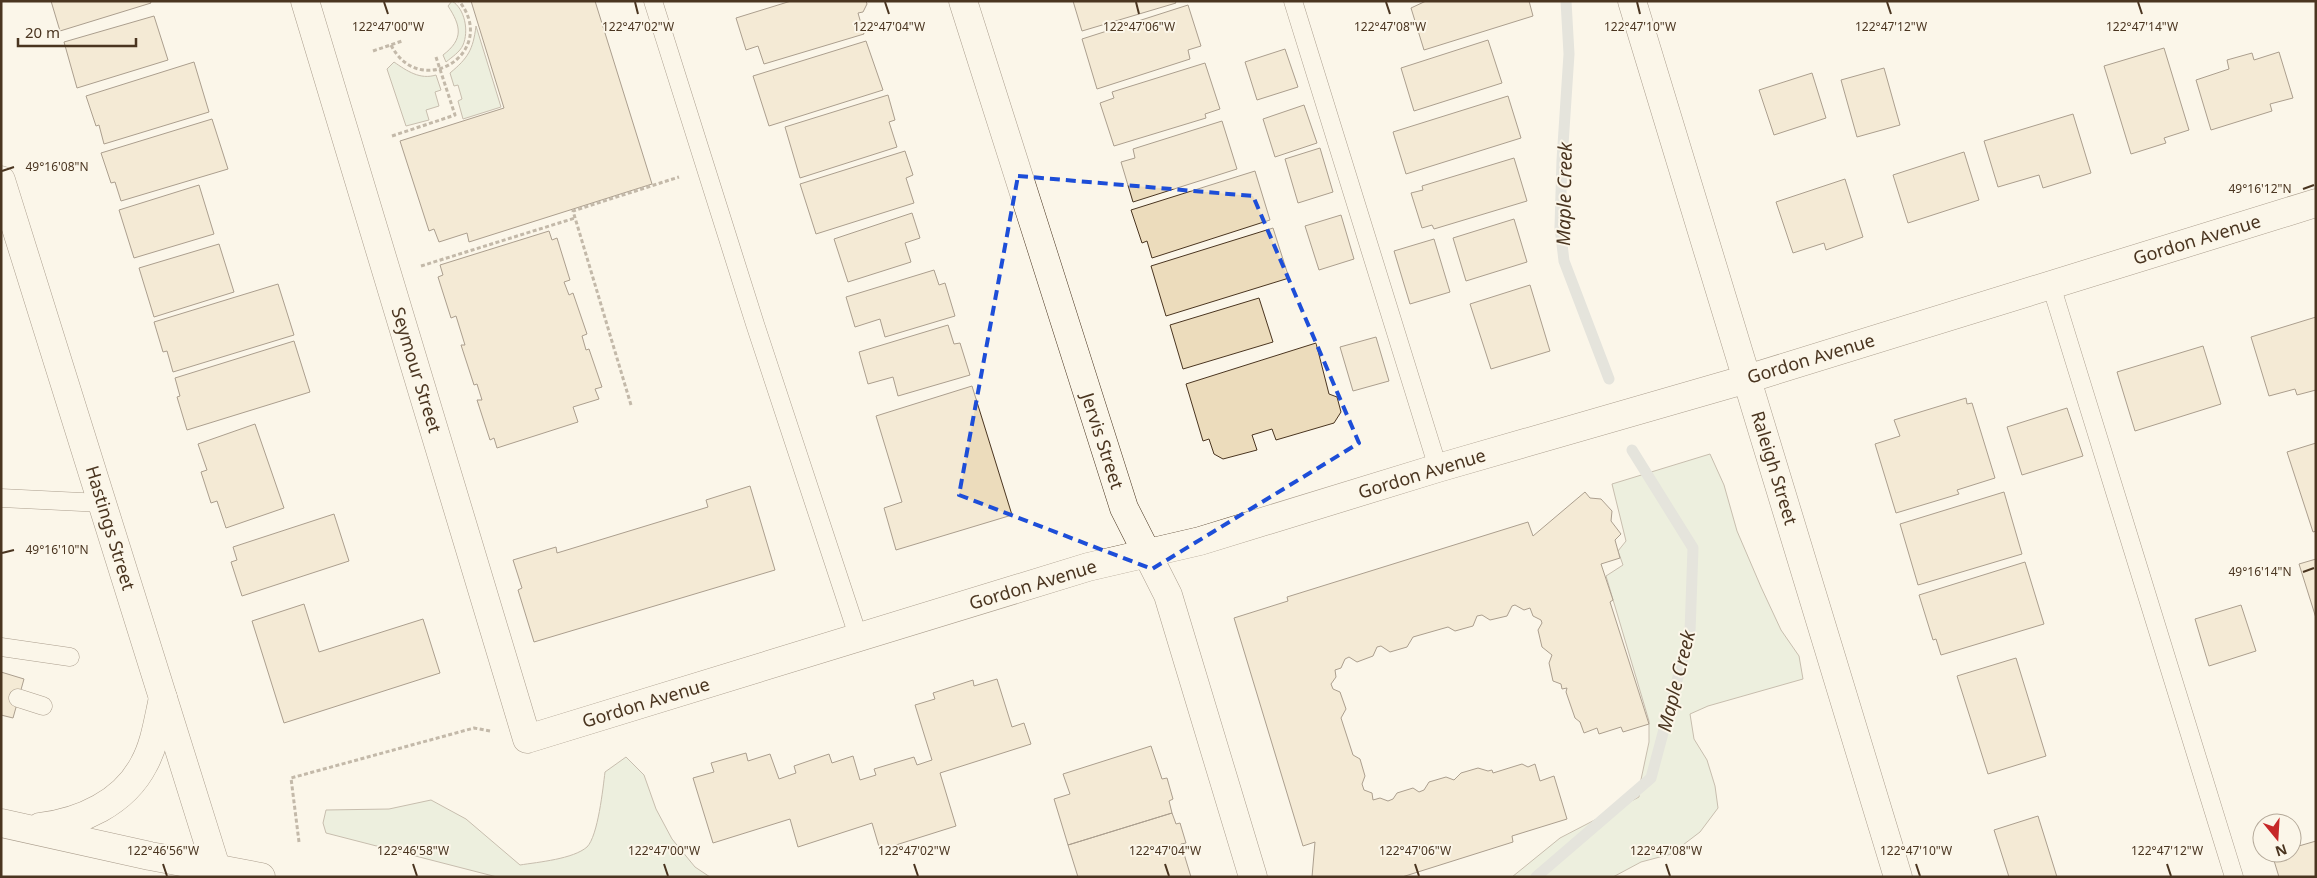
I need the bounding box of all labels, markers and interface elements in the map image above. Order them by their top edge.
scale bar [18,15,135,47]
text: 122°47'00"W [352,18,424,35]
text: 122°47'02"W [602,18,674,35]
text: 122°47'04"W [853,18,925,35]
text: 122°47'06"W [1103,18,1175,35]
text: 122°47'08"W [1354,18,1426,35]
text: 122°47'10"W [1604,18,1676,35]
text: 122°47'12"W [1855,18,1927,35]
text: 122°47'14"W [2106,18,2178,35]
text: 20 m [25,22,60,42]
water label: Maple Creek [1550,141,1578,246]
text: 49°16'08"N [25,158,89,175]
text: 49°16'12"N [2228,180,2292,197]
street label: Gordon Avenue [2130,208,2263,270]
street label: Seymour Street [386,304,448,436]
street label: Gordon Avenue [1744,327,1877,389]
street label: Jervis Street [1075,388,1130,492]
street label: Raleigh Street [1746,408,1804,528]
street label: Gordon Avenue [1355,442,1488,504]
street label: Hastings Street [81,463,141,593]
text: 49°16'10"N [25,541,89,558]
street label: Gordon Avenue [966,553,1099,615]
text: 49°16'14"N [2228,563,2292,580]
water label: Maple Creek [1651,627,1701,735]
street label: Gordon Avenue [579,671,712,733]
north arrow [2252,813,2302,863]
text: N [2273,840,2290,862]
text: 122°46'56"W [127,842,199,859]
text: 122°46'58"W [377,842,449,859]
text: 122°47'00"W [628,842,700,859]
text: 122°47'02"W [878,842,950,859]
text: 122°47'04"W [1129,842,1201,859]
text: 122°47'06"W [1379,842,1451,859]
text: 122°47'08"W [1630,842,1702,859]
text: 122°47'10"W [1880,842,1952,859]
text: 122°47'12"W [2131,842,2203,859]

